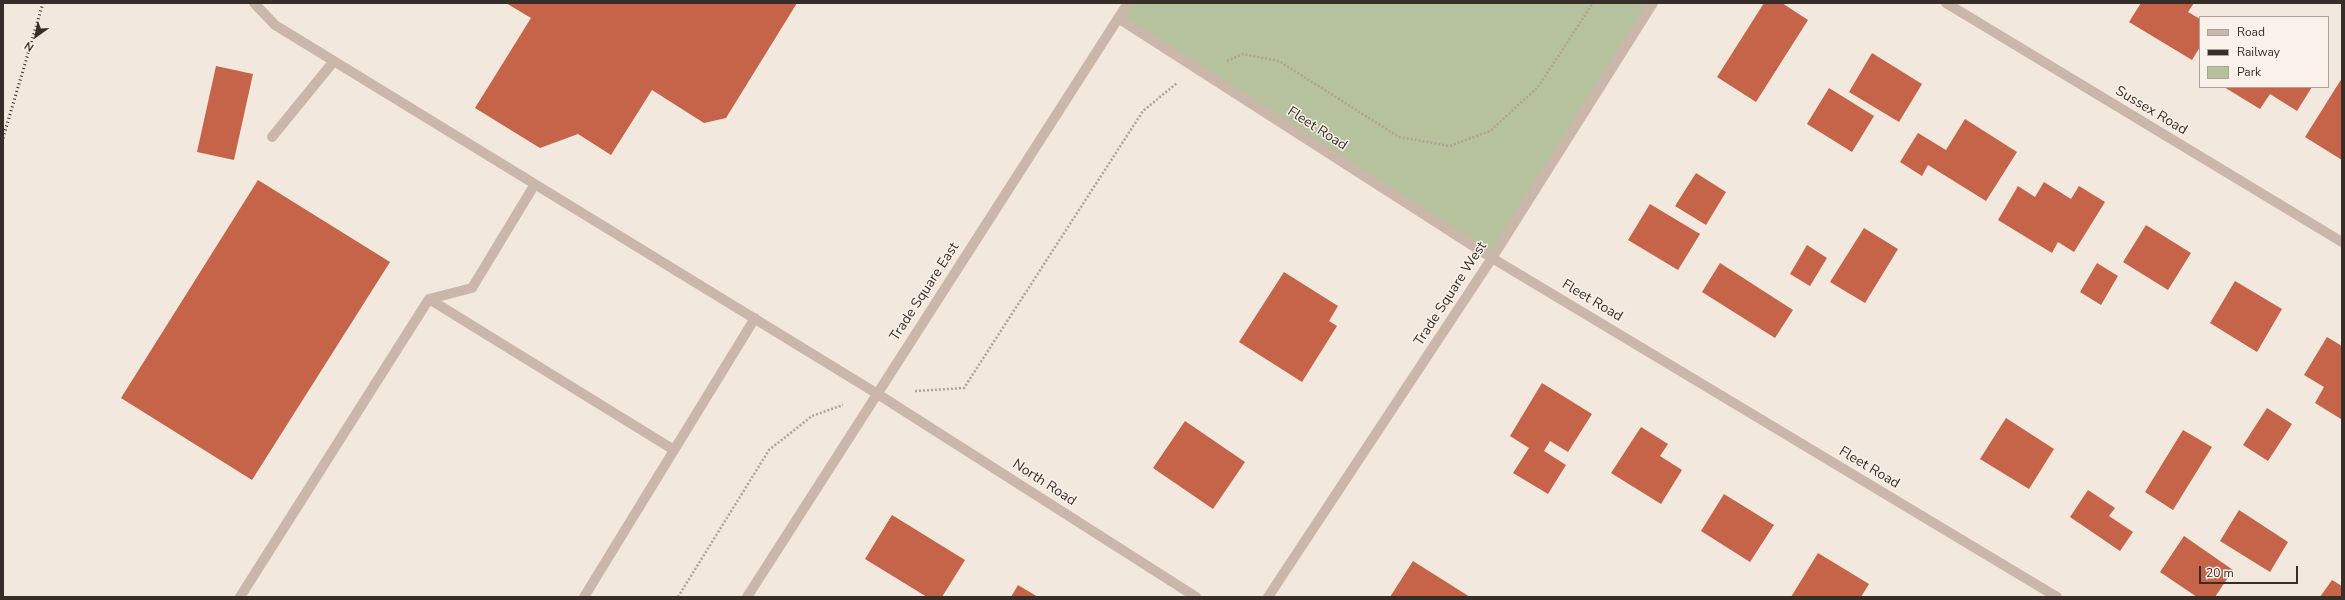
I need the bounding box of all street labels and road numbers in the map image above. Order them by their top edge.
street label: Sussex Road [2112,83,2190,139]
street label: Fleet Road [1284,104,1350,154]
street label: Trade Square West [1411,239,1491,349]
street label: Trade Square East [887,240,963,344]
street label: Fleet Road [1559,276,1625,326]
street label: Fleet Road [1836,443,1902,493]
street label: North Road [1009,456,1079,510]

